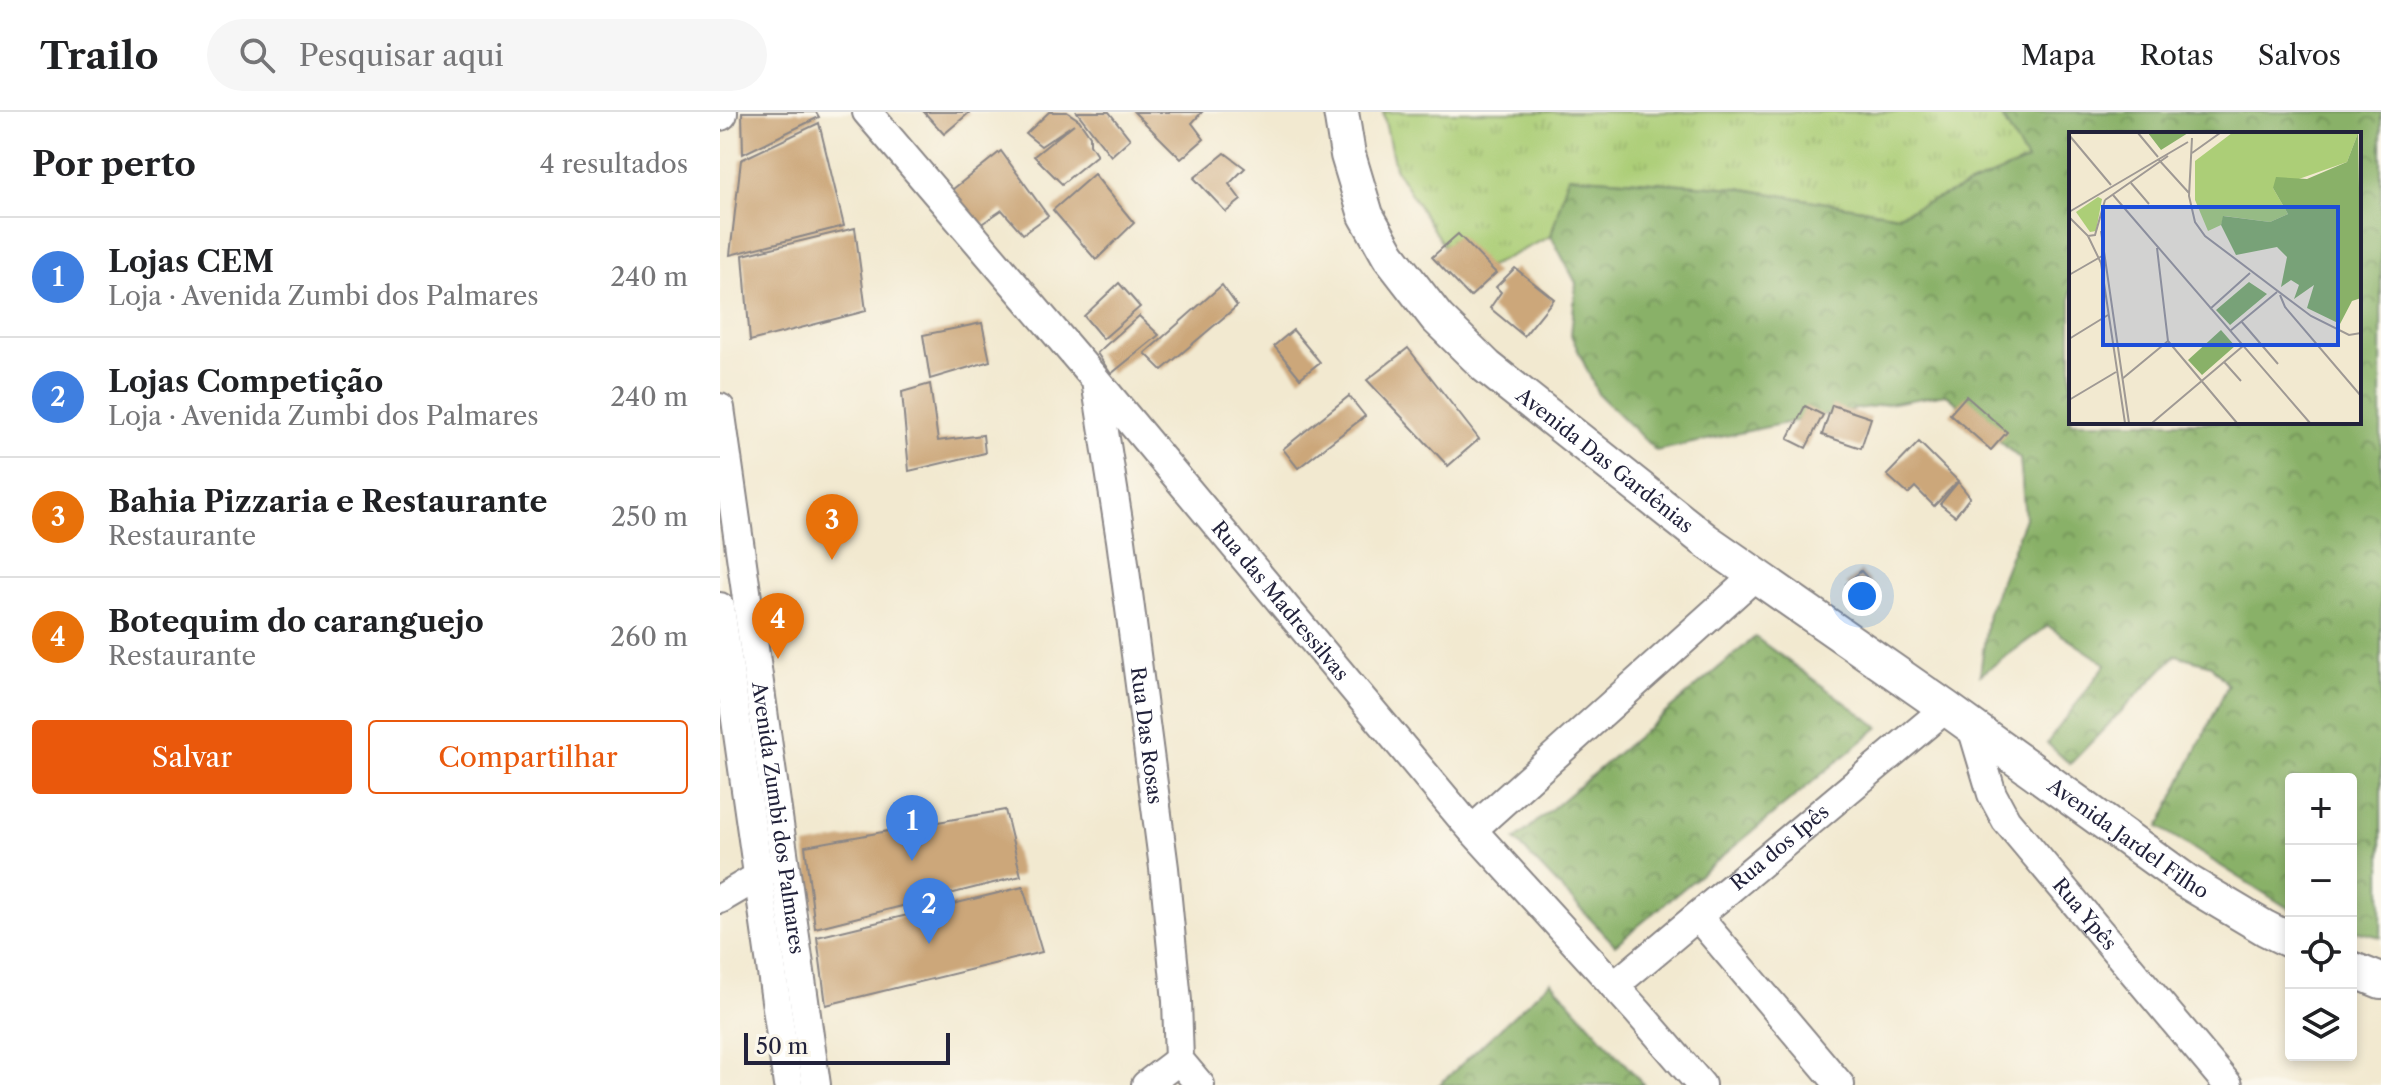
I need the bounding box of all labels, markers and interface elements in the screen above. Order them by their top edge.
search box [207,19,767,91]
text: Trailo [40,32,159,79]
icon: search [235,33,279,77]
text: Pesquisar aqui [299,37,504,74]
text: Mapa [2021,38,2096,72]
text: Rotas [2140,38,2214,72]
text: Salvos [2258,38,2341,72]
inset map [2069,132,2361,424]
text: Por perto [32,143,196,185]
text: 4 resultados [540,148,688,180]
text: Lojas CEM [108,243,274,280]
text: 1 [52,261,64,293]
text: 240 m [610,261,688,293]
text: Loja · Avenida Zumbi dos Palmares [108,280,539,312]
text: Lojas Competição [108,363,383,400]
text: 2 [50,381,66,413]
text: 240 m [610,381,688,413]
street label: Avenida Das Gardênias [1511,383,1698,538]
text: Loja · Avenida Zumbi dos Palmares [108,400,539,432]
text: Bahia Pizzaria e Restaurante [108,483,547,520]
pin: 3 [806,494,858,560]
text: 3 [51,501,65,533]
text: 250 m [611,501,688,533]
street label: Rua das Madressilvas [1207,516,1354,685]
text: Restaurante [108,520,256,552]
your location [1842,576,1882,616]
pin: 4 [752,593,804,659]
text: Botequim do caranguejo [108,603,484,640]
text: 4 [50,621,66,653]
text: 260 m [610,621,688,653]
text: Restaurante [108,640,256,672]
street label: Rua Das Rosas [1126,665,1167,805]
street label: Avenida Zumbi dos Palmares [747,679,809,956]
button: Salvar [32,720,352,794]
button: Compartilhar [368,720,688,794]
street label: Avenida Jardel Filho [2042,773,2213,904]
map controls [2285,773,2357,1061]
button: + [2285,773,2357,845]
pin: 1 [886,795,938,861]
street label: Rua dos Ipês [1726,799,1834,895]
button: − [2285,845,2357,917]
street label: Rua Ypês [2048,873,2122,955]
pin: 2 [903,878,955,944]
button: locate [2285,917,2357,989]
button: layers [2285,989,2357,1061]
scale bar [744,1029,950,1065]
text: 50 m [756,1033,808,1060]

